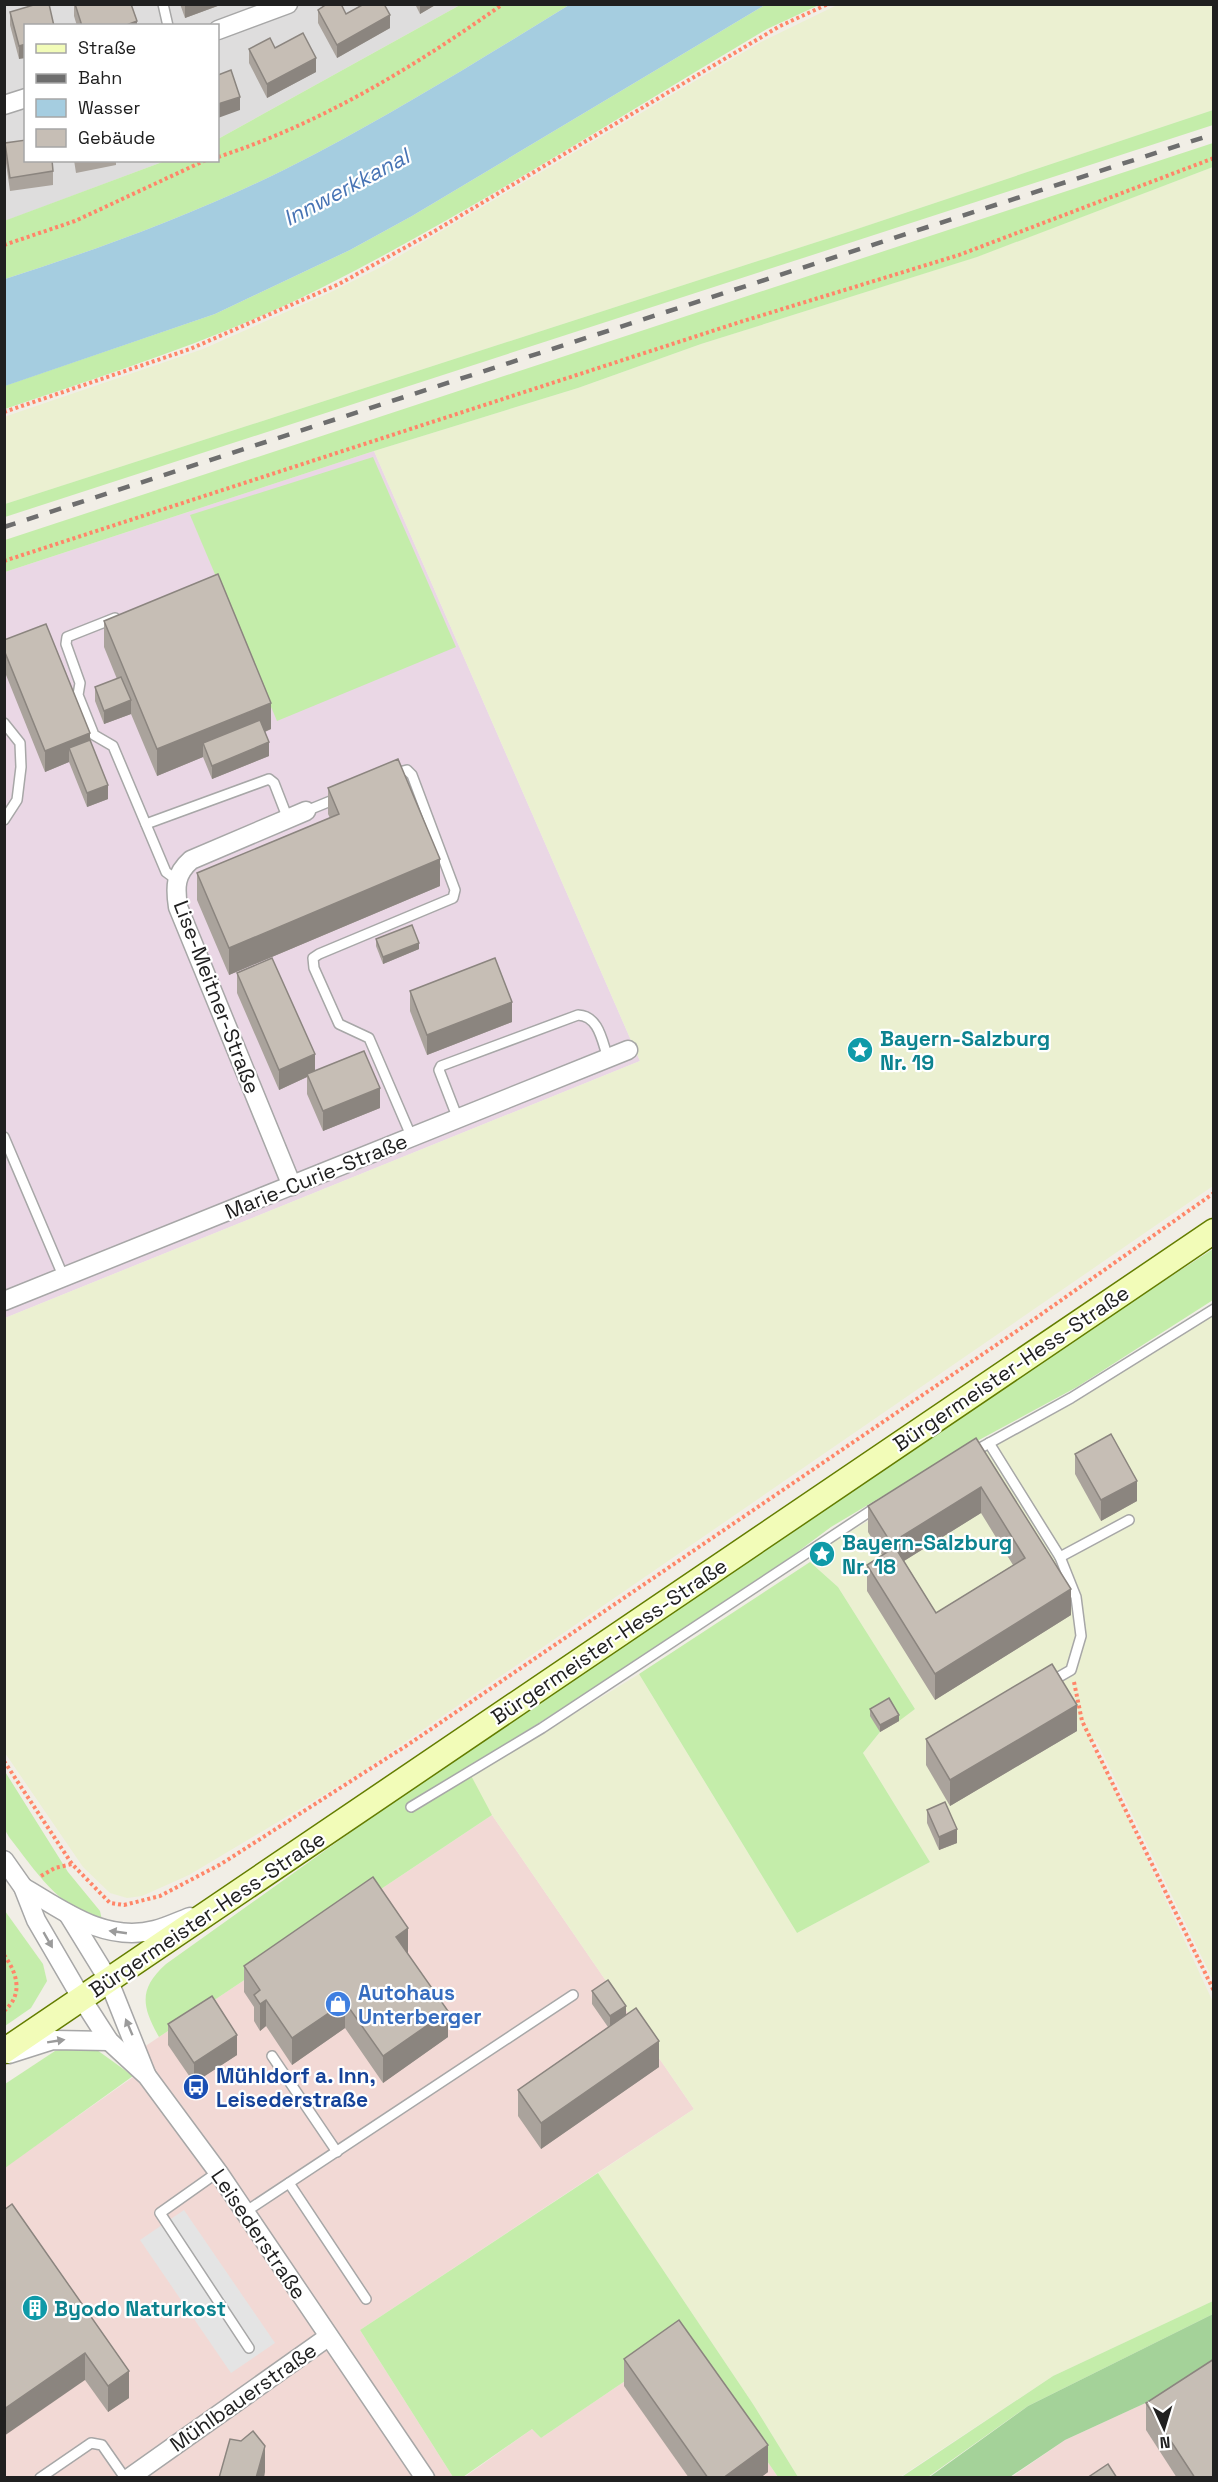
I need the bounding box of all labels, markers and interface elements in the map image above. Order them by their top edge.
legend [24,24,219,162]
text: Straße [78,36,136,59]
text: Bahn [78,66,122,89]
text: Wasser [78,96,140,119]
text: Gebäude [78,126,156,149]
water label: Innwerkkanal [278,141,416,232]
street label: Lise-Meitner-Straße [168,896,266,1098]
place label: Bayern-Salzburg Nr. 19 [880,1025,1050,1076]
place icon: Bayern-Salzburg Nr. 19 [845,1035,875,1065]
street label: Marie-Curie-Straße [221,1127,411,1225]
street label: Bürgermeister-Hess-Straße [888,1279,1134,1457]
place label: Bayern-Salzburg Nr. 18 [842,1529,1012,1580]
place icon: Bayern-Salzburg Nr. 18 [807,1539,837,1569]
street label: Bürgermeister-Hess-Straße [486,1552,732,1730]
street label: Bürgermeister-Hess-Straße [84,1825,330,2003]
one-way arrow [108,1928,127,1937]
one-way arrow [43,1932,53,1949]
place label: Autohaus Unterberger [358,1979,482,2030]
shop icon: Autohaus Unterberger [323,1989,353,2019]
one-way arrow [124,2018,133,2036]
one-way arrow [47,2036,66,2045]
place label: Mühldorf a. Inn, Leisederstraße [216,2062,376,2113]
bus stop icon: Mühldorf a. Inn, Leisederstraße [181,2072,211,2102]
street label: Leisederstraße [205,2163,313,2305]
building icon: Byodo Naturkost [20,2293,50,2323]
place label: Byodo Naturkost [54,2295,226,2322]
street label: Mühlbauerstraße [164,2336,322,2458]
north arrow [1134,2398,1194,2458]
text: N [1159,2432,1171,2453]

